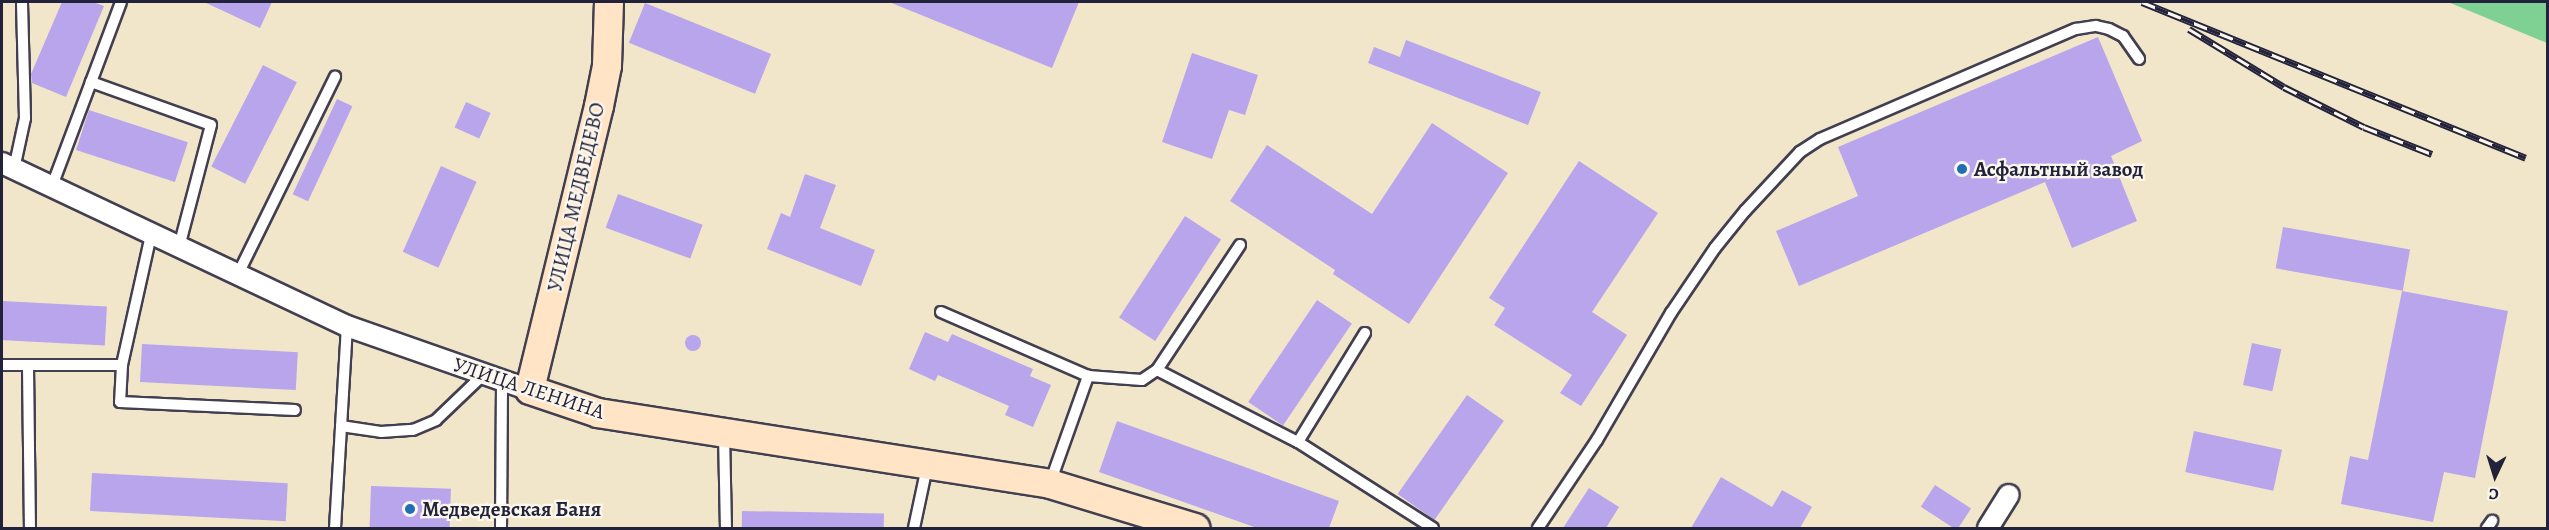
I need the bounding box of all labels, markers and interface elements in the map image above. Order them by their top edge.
street label: УЛИЦА МЕДВЕДЕВО [542,100,610,294]
place label: Асфальтный завод [1974,156,2143,182]
marker: Асфальтный завод [1955,162,1969,176]
street label: УЛИЦА ЛЕНИНА [450,352,608,424]
north arrow [2465,446,2525,506]
text: С [2488,483,2499,505]
place label: Медведевская Баня [422,496,601,522]
marker: Медведевская Баня [403,502,417,516]

